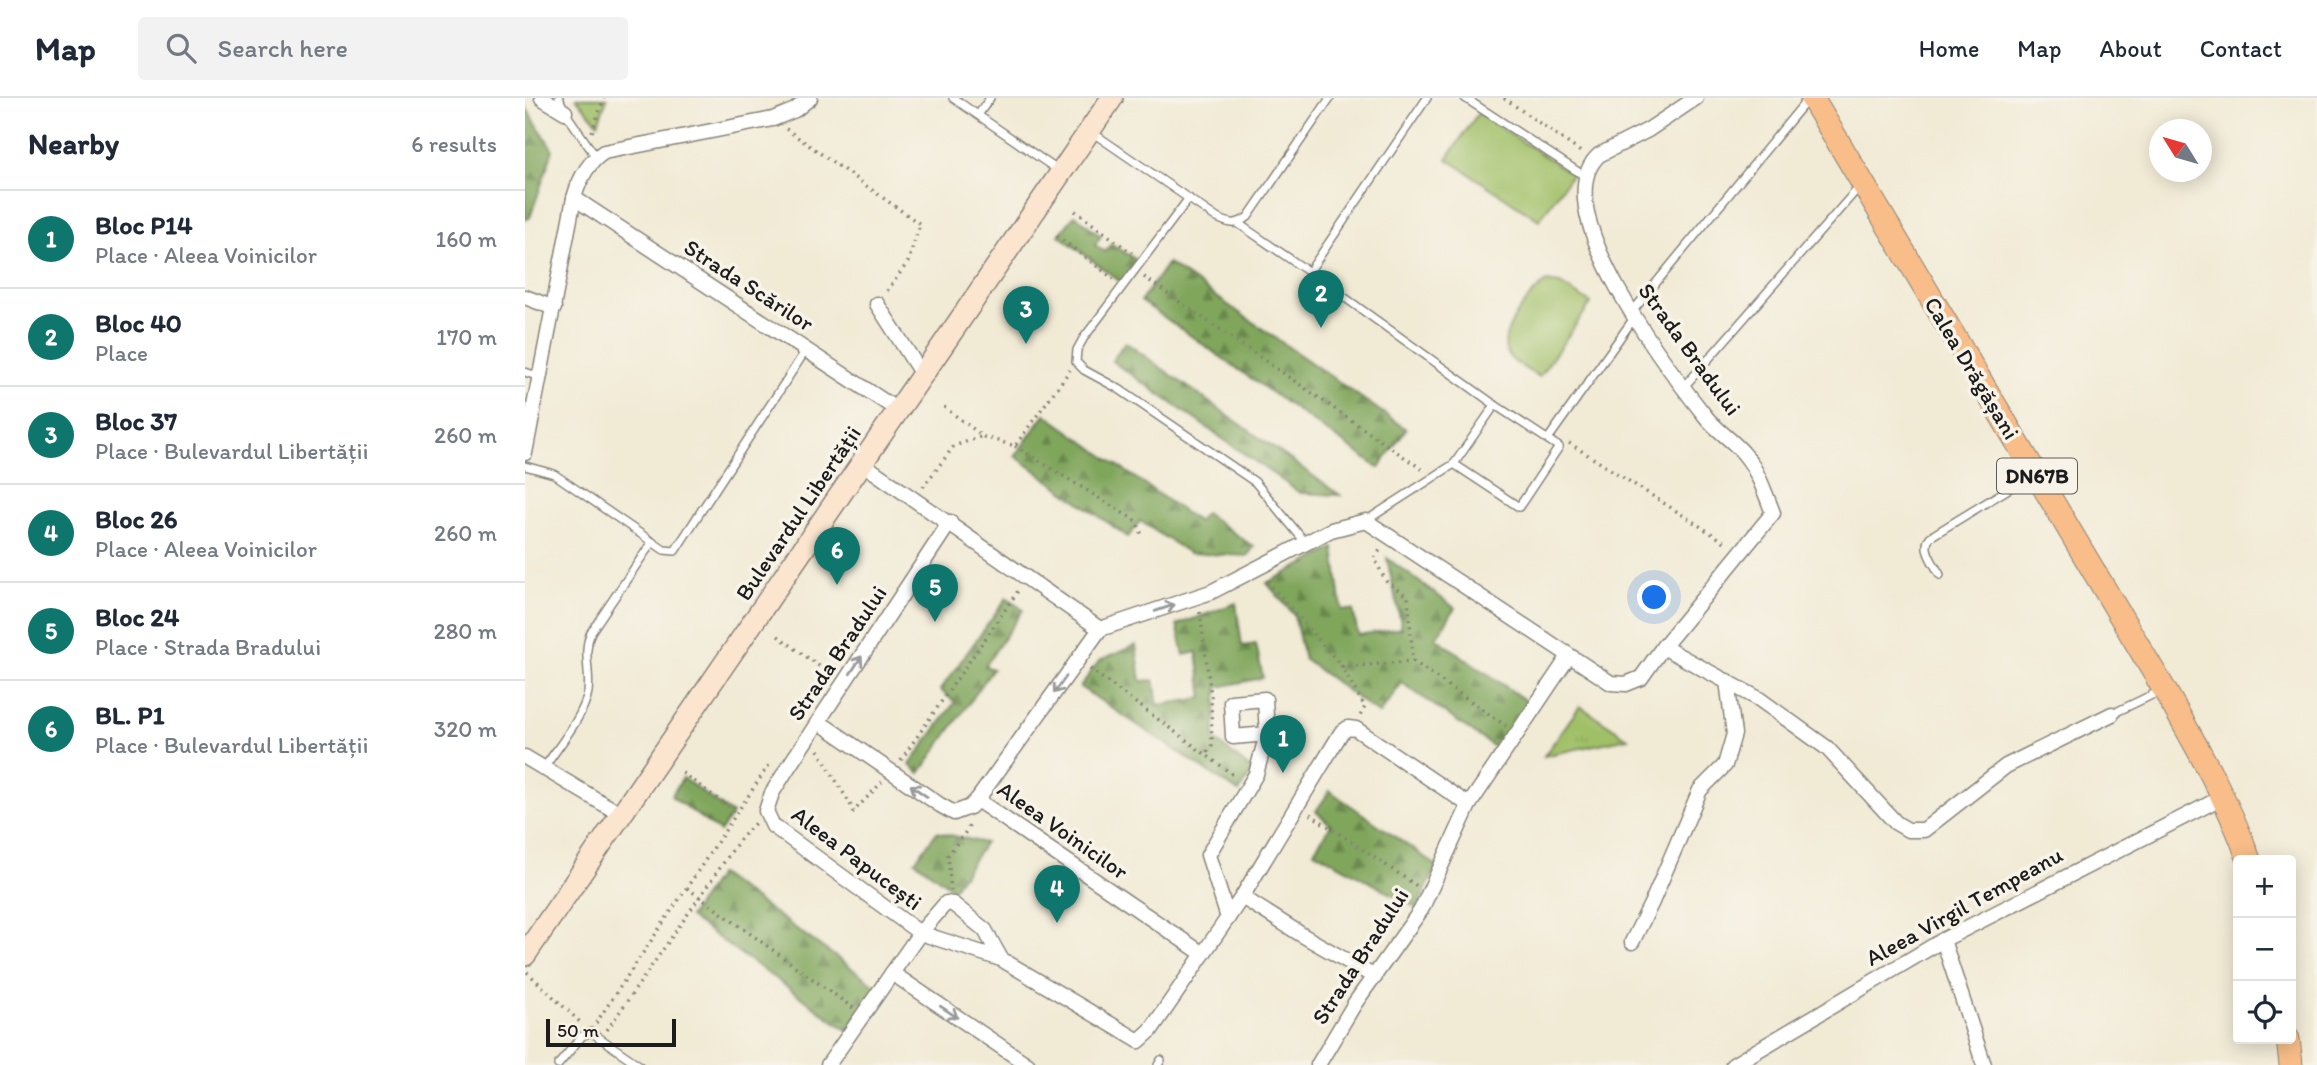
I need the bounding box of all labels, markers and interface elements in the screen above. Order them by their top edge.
search box [138,17,628,80]
text: Map [35,29,96,68]
icon: search [162,29,200,67]
text: Search here [218,32,348,64]
text: Home [1919,34,1979,63]
text: Map [2017,34,2061,63]
text: About [2099,34,2162,63]
text: Contact [2200,34,2282,63]
north arrow [2149,119,2212,182]
text: Nearby [28,125,119,162]
text: 6 results [411,130,497,158]
text: Bloc P14 [95,209,193,241]
text: 1 [46,225,56,253]
text: 160 m [435,225,497,253]
street label: Strada Scărilor [679,233,819,337]
text: Place · Aleea Voinicilor [95,241,317,269]
pin: 2 [1298,270,1344,328]
street label: Strada Bradului [1633,277,1747,421]
pin: 3 [1003,286,1049,344]
street label: Calea Drăgășani [1918,292,2026,444]
text: Bloc 40 [95,307,182,339]
text: 2 [45,323,57,351]
text: 170 m [436,323,497,351]
text: Place [95,339,148,367]
text: Bloc 37 [95,405,177,437]
street label: Bulevardul Libertății [729,420,867,606]
text: 3 [45,421,57,449]
text: 260 m [434,421,497,449]
text: Place · Bulevardul Libertății [95,437,368,465]
road number: DN67B [1997,458,2077,494]
text: Bloc 26 [95,503,178,535]
text: 4 [44,519,58,547]
text: 260 m [434,519,497,547]
pin: 6 [814,527,860,585]
text: Place · Aleea Voinicilor [95,535,317,563]
pin: 5 [912,564,958,622]
street label: Strada Bradului [781,580,893,726]
your location [1637,580,1671,614]
text: Bloc 24 [95,601,179,633]
one-way arrow [1153,601,1175,613]
text: 5 [45,617,57,645]
text: 280 m [434,617,497,645]
text: Place · Strada Bradului [95,633,321,661]
one-way arrow [849,656,863,676]
one-way arrow [1053,675,1067,694]
text: BL. P1 [95,699,164,731]
text: 6 [45,715,57,743]
text: 320 m [434,715,497,743]
pin: 1 [1260,715,1306,773]
text: Place · Bulevardul Libertății [95,731,368,759]
street label: Aleea Voinicilor [992,775,1134,885]
one-way arrow [910,784,929,798]
street label: Aleea Papucești [786,800,928,916]
street label: Aleea Virgil Tempeanu [1861,840,2068,972]
map controls [2233,855,2296,1044]
button: + [2233,855,2296,918]
pin: 4 [1034,865,1080,923]
street label: Strada Bradului [1305,883,1415,1029]
button: − [2233,918,2296,981]
button: locate [2233,981,2296,1044]
one-way arrow [939,1005,958,1019]
scale bar [546,1016,675,1048]
text: 50 m [557,1019,599,1042]

